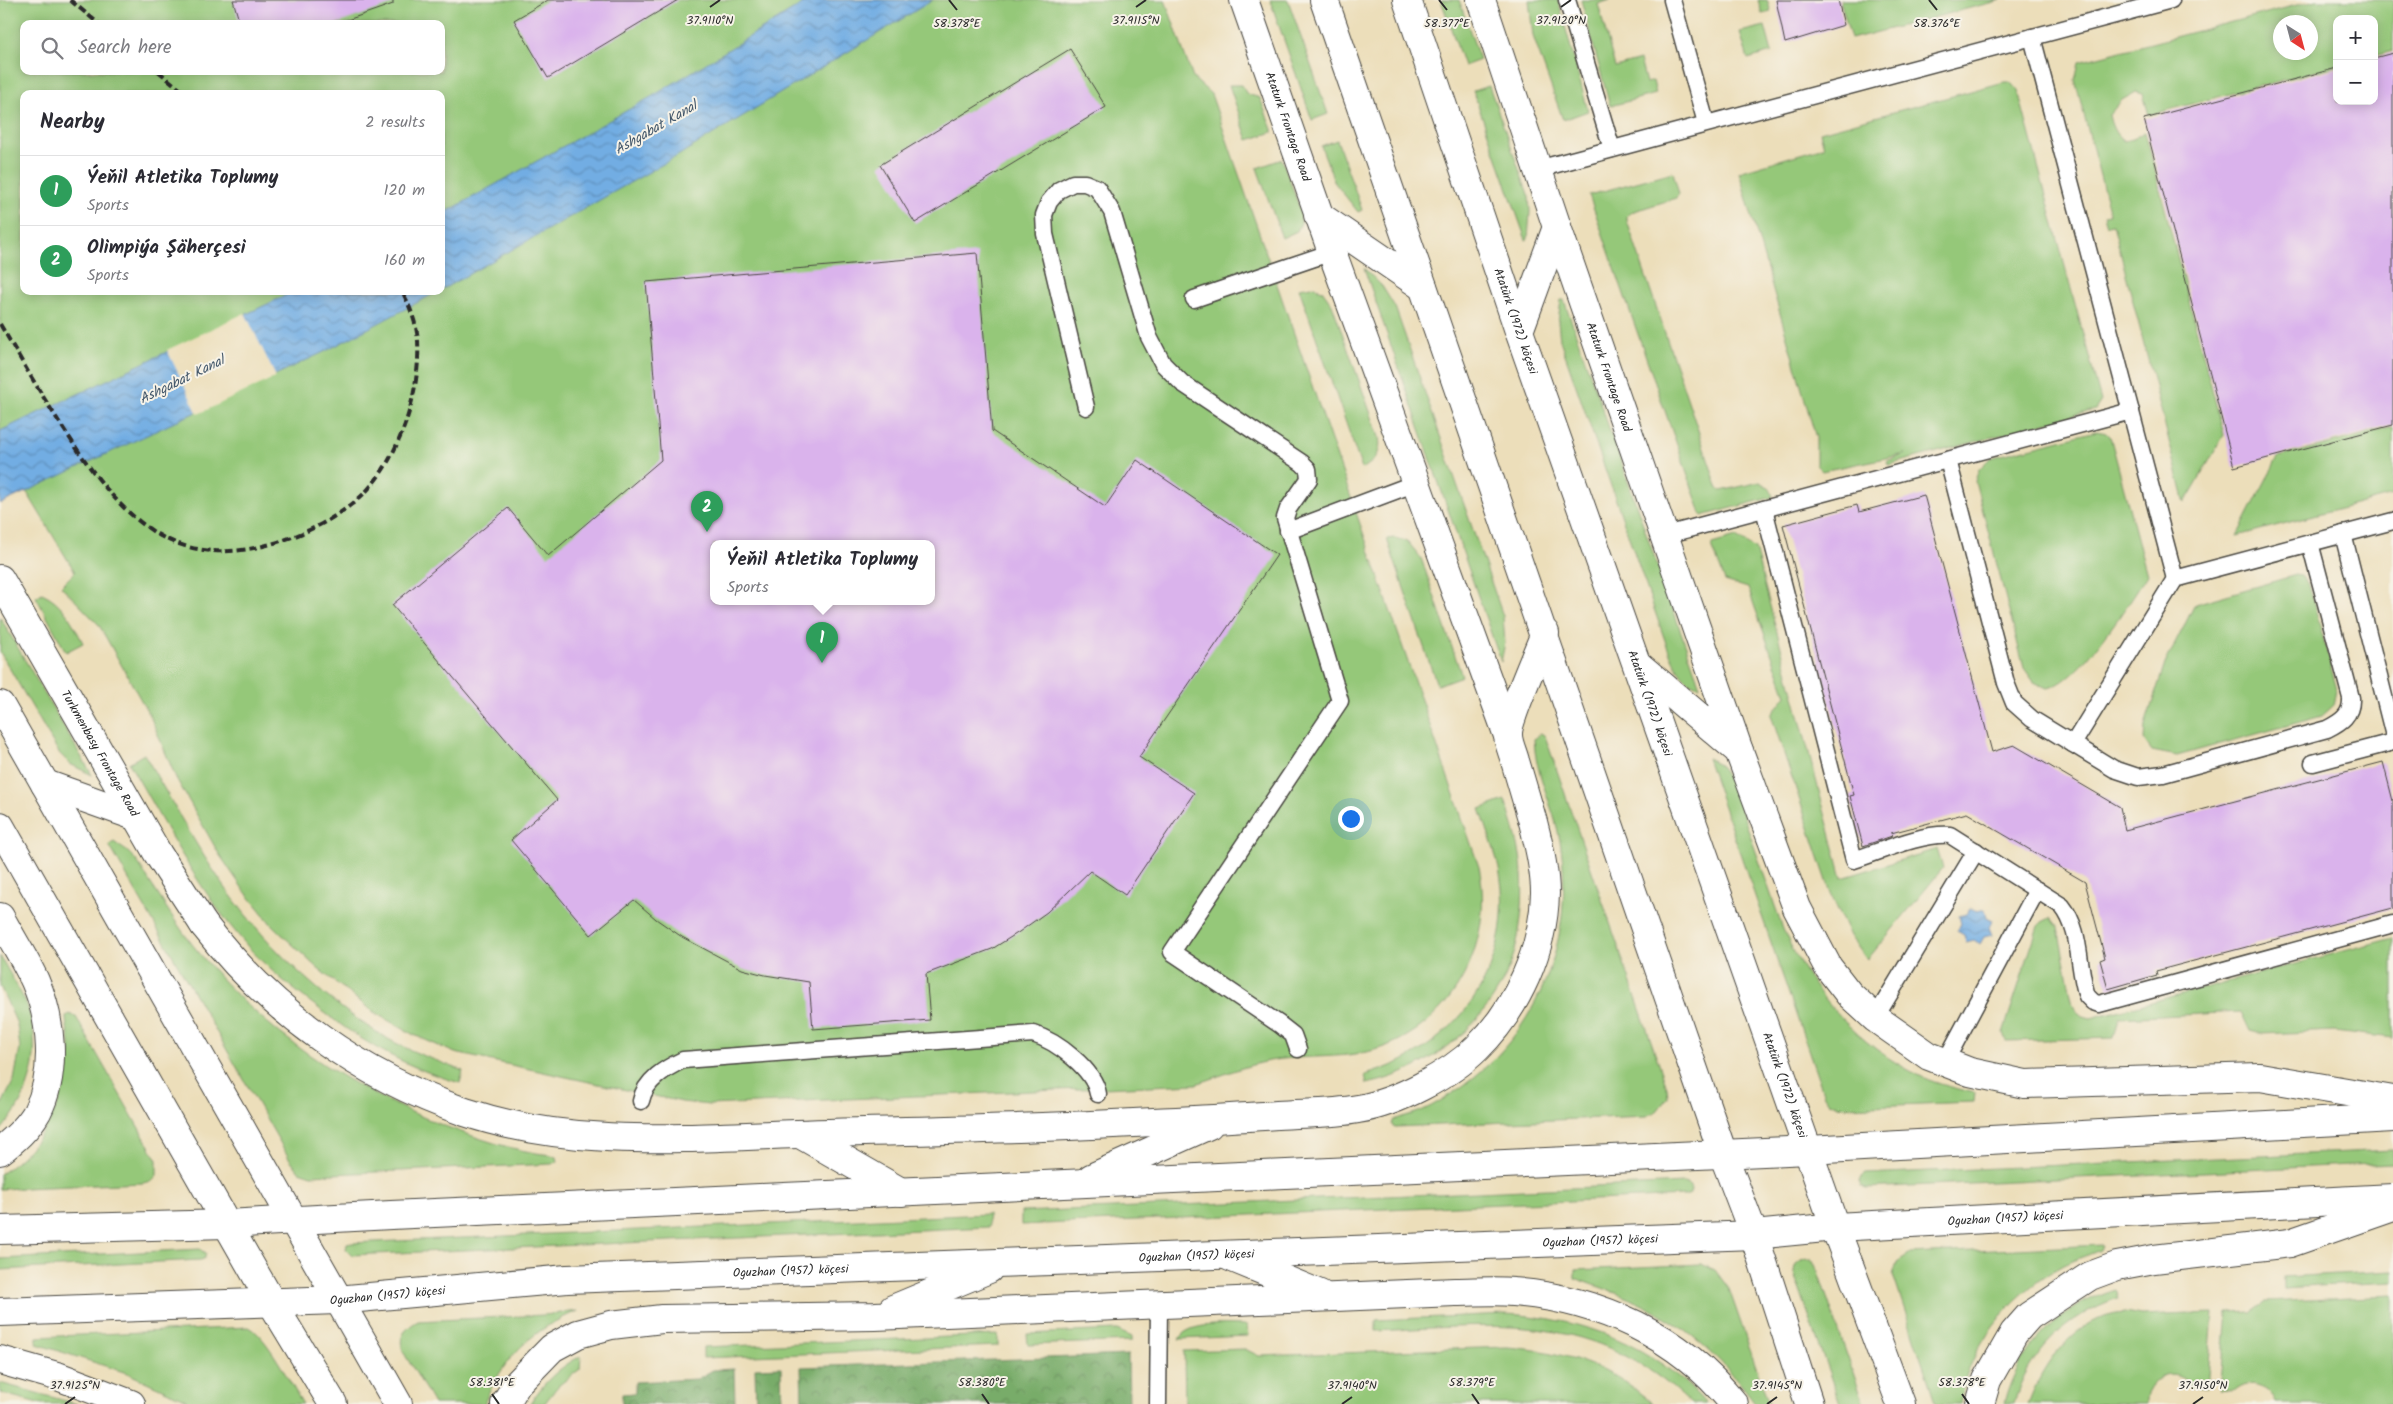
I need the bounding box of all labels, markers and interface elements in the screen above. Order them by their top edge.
text: 37.9110°N [687,11,733,30]
text: 37.9115°N [1112,11,1160,30]
text: 37.9120°N [1536,11,1586,30]
text: 58.378°E [933,14,982,33]
text: 58.377°E [1424,14,1471,33]
text: 58.376°E [1914,14,1961,33]
north arrow [2273,15,2318,60]
map controls [2333,15,2378,105]
button: + [2333,15,2378,60]
search box [20,20,445,75]
text: Search here [78,33,172,63]
icon: search [38,34,66,62]
button: − [2333,60,2378,105]
street label: Ataturk Frontage Road [1260,69,1316,185]
water label: Ashgabat Kanal [610,94,704,161]
text: Nearby [40,106,105,139]
text: 2 results [365,110,425,135]
text: Ýeňil Atletika Toplumy [87,163,278,193]
text: 1 [54,178,58,203]
text: 120 m [384,178,425,203]
text: Sports [87,193,129,218]
text: Olimpiýa Şäherçesi [87,233,246,263]
text: 2 [51,248,61,273]
text: 160 m [384,248,425,273]
text: Sports [87,263,129,288]
street label: Atatürk (1972) köçesi [1489,265,1543,378]
street label: Ataturk Frontage Road [1581,319,1637,435]
water label: Ashgabat Kanal [136,349,231,410]
pin: 2 [691,491,723,532]
popup [710,540,935,605]
text: Ýeňil Atletika Toplumy [727,545,918,575]
text: Sports [727,575,768,600]
pin: 1 [806,622,838,663]
street label: Atatürk (1972) köçesi [1623,648,1678,760]
street label: Turkmenbasy Frontage Road [56,686,145,821]
your location [1338,806,1364,832]
street label: Atatürk (1972) köçesi [1757,1029,1813,1142]
street label: Oguzhan (1957) köçesi [1947,1206,2065,1231]
street label: Oguzhan (1957) köçesi [1542,1229,1659,1252]
street label: Oguzhan (1957) köçesi [1138,1244,1256,1267]
street label: Oguzhan (1957) köçesi [733,1259,850,1282]
street label: Oguzhan (1957) köçesi [330,1281,447,1310]
text: 58.381°E [469,1373,516,1392]
text: 58.380°E [958,1373,1007,1392]
text: 58.379°E [1449,1373,1496,1392]
text: 58.378°E [1938,1373,1987,1392]
text: 37.9125°N [50,1376,100,1395]
text: 37.9140°N [1327,1376,1377,1395]
text: 37.9145°N [1752,1376,1802,1395]
text: 37.9150°N [2178,1376,2228,1395]

